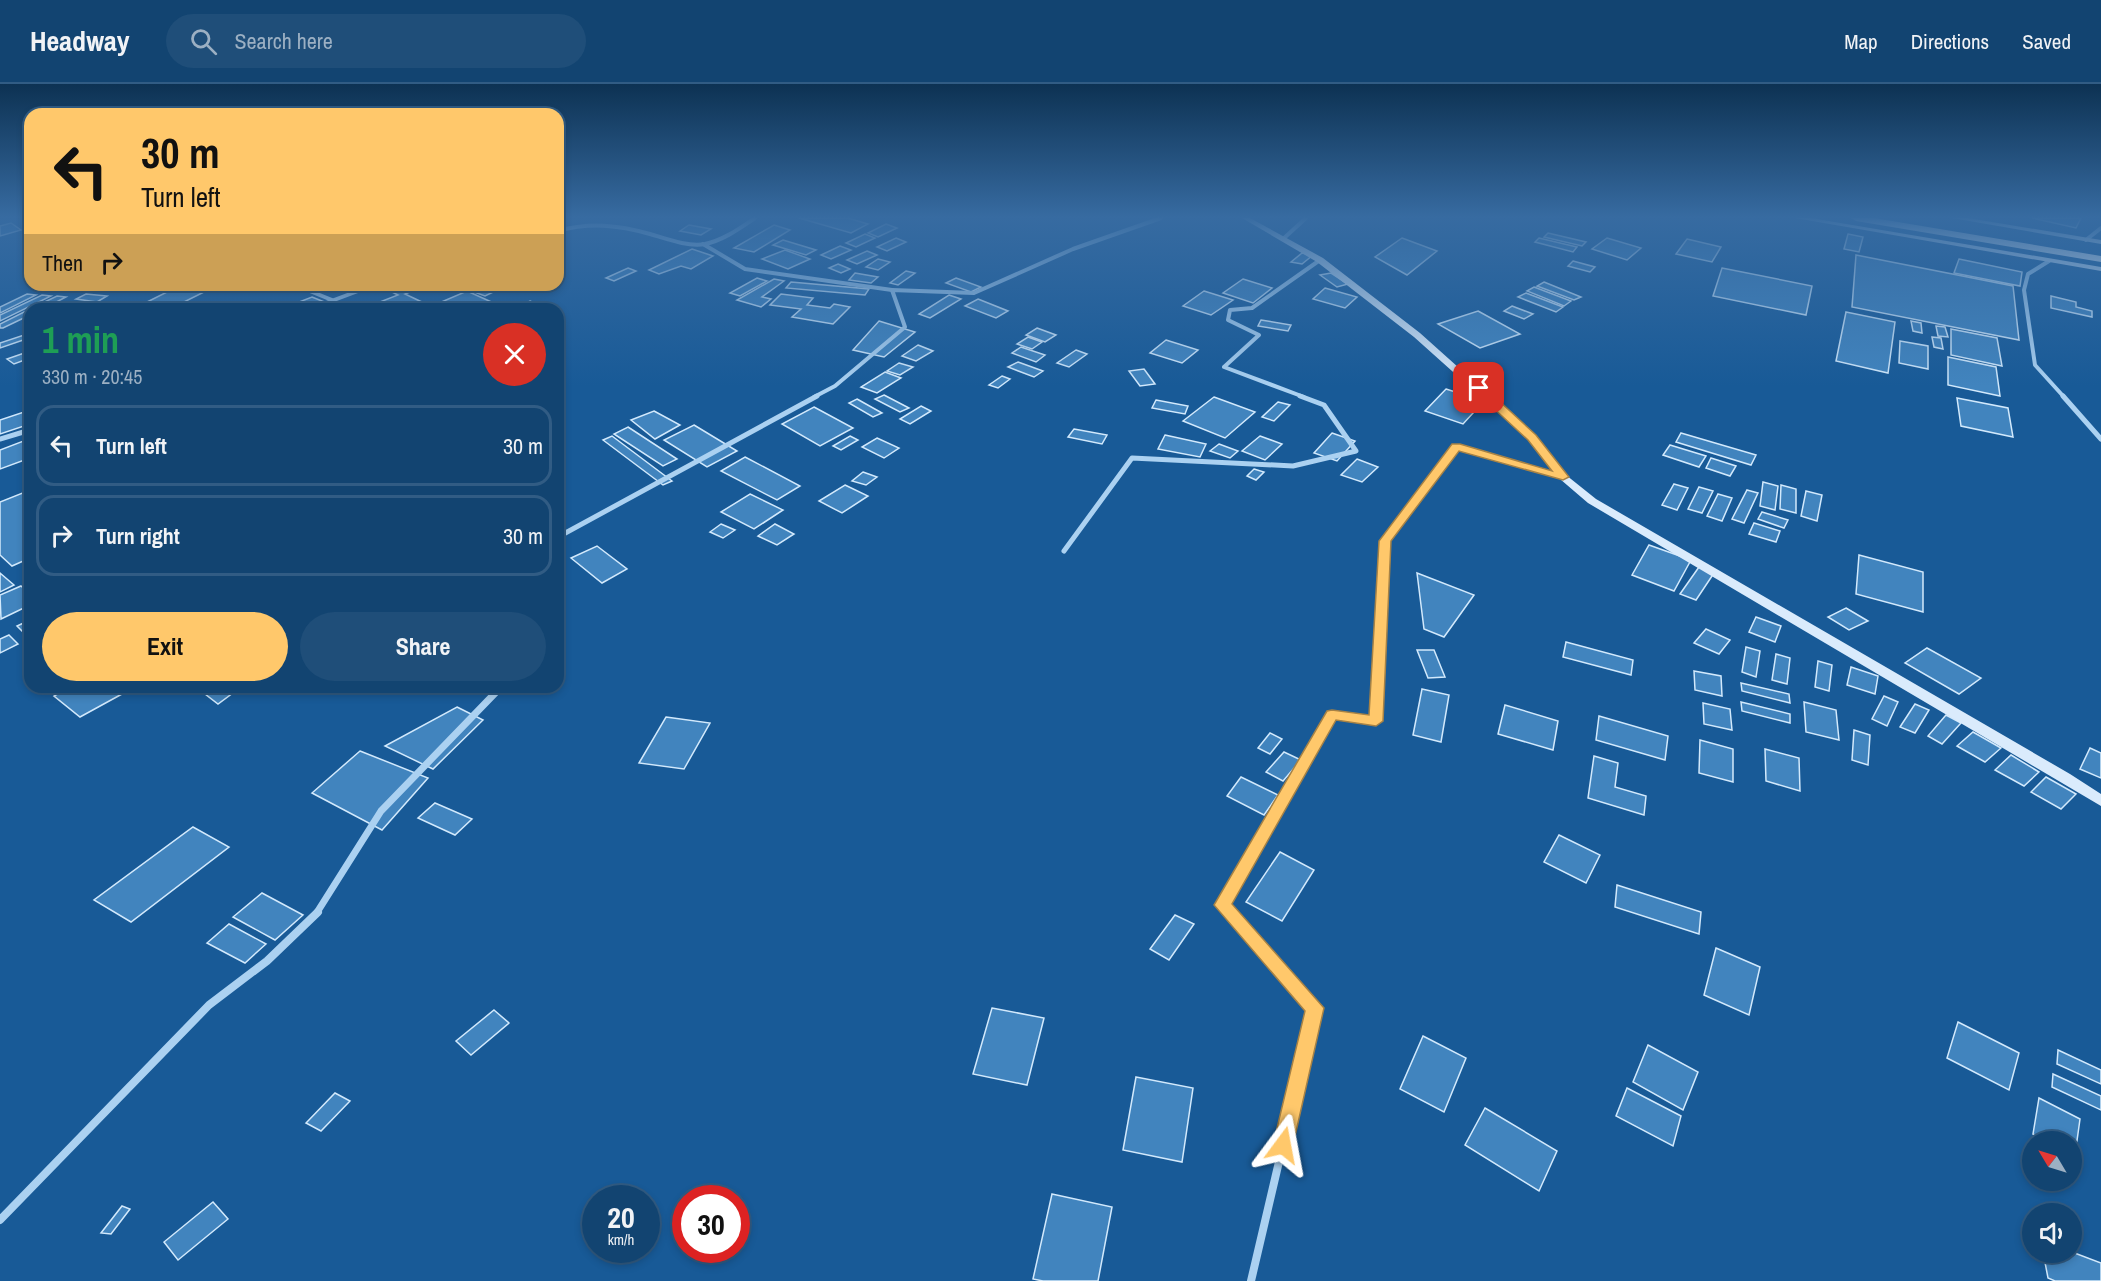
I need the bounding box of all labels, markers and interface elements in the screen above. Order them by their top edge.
search box [166,14,586,68]
text: Headway [30,22,130,60]
icon: search [187,25,220,58]
text: Search here [235,26,333,56]
text: Map [1844,27,1878,56]
text: Directions [1911,27,1989,56]
text: Saved [2022,27,2071,56]
text: 30 m [141,125,220,181]
icon: left [42,132,120,210]
text: Turn left [141,179,220,215]
icon: right [95,246,128,279]
text: Then [42,248,83,278]
text: 1 min [42,316,119,364]
button: close [483,323,546,386]
pin [1453,362,1504,413]
text: 330 m · 20:45 [42,363,142,390]
icon: arrive [1462,371,1495,404]
icon: left [45,429,78,462]
text: Turn left [96,431,167,461]
text: 30 m [503,431,543,461]
icon: right [45,519,78,552]
text: Turn right [96,521,180,551]
text: 30 m [503,521,543,551]
button: Exit [42,612,288,681]
button: Share [300,612,546,681]
position arrow [1251,1113,1315,1177]
north arrow [2022,1131,2082,1191]
map controls [2022,1131,2082,1263]
speed limit sign: 30 [672,1185,750,1263]
text: 20 [607,1197,635,1237]
button: sound [2022,1203,2082,1263]
text: km/h [608,1229,634,1250]

